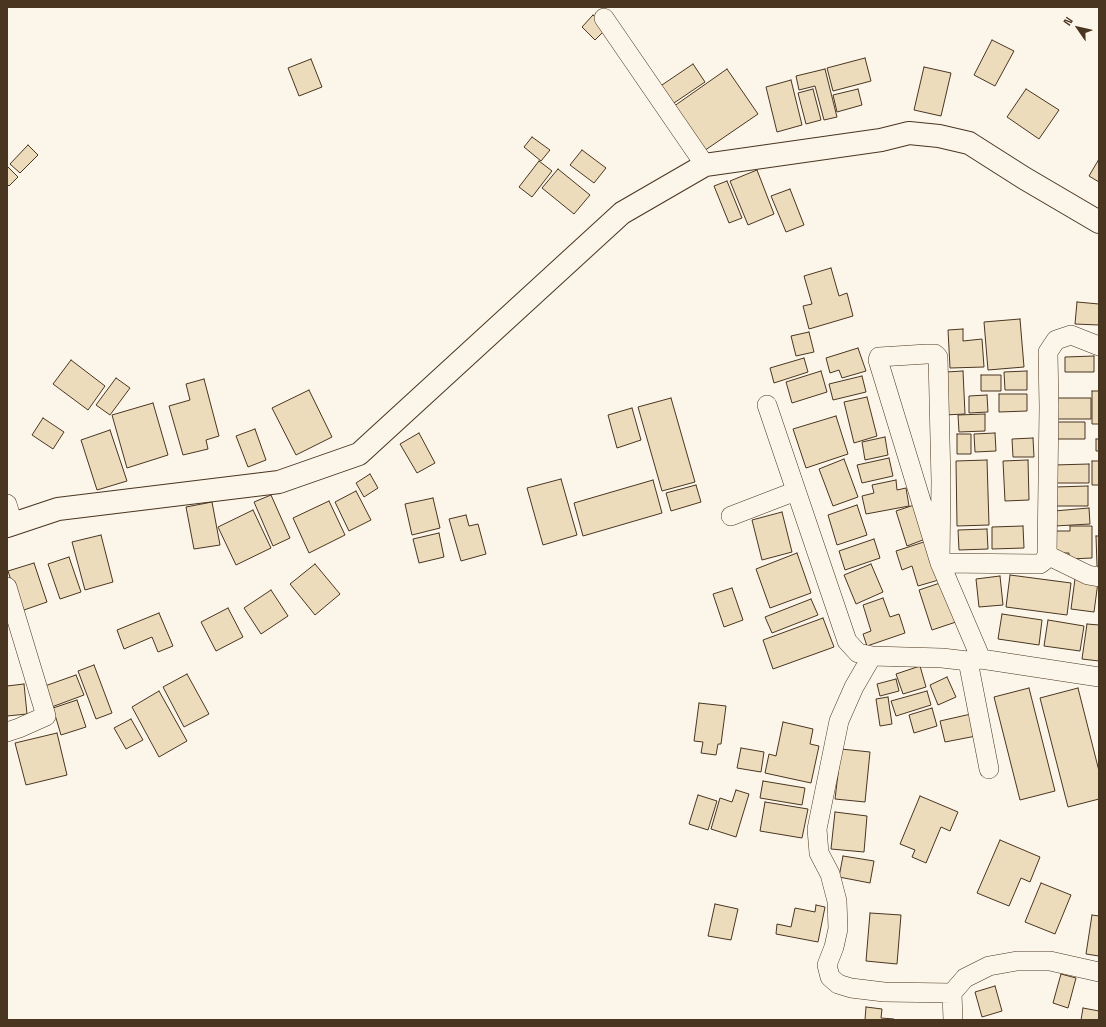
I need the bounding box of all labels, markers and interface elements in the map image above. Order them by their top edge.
north arrow [1058,8,1098,48]
text: N [1060,14,1076,28]

